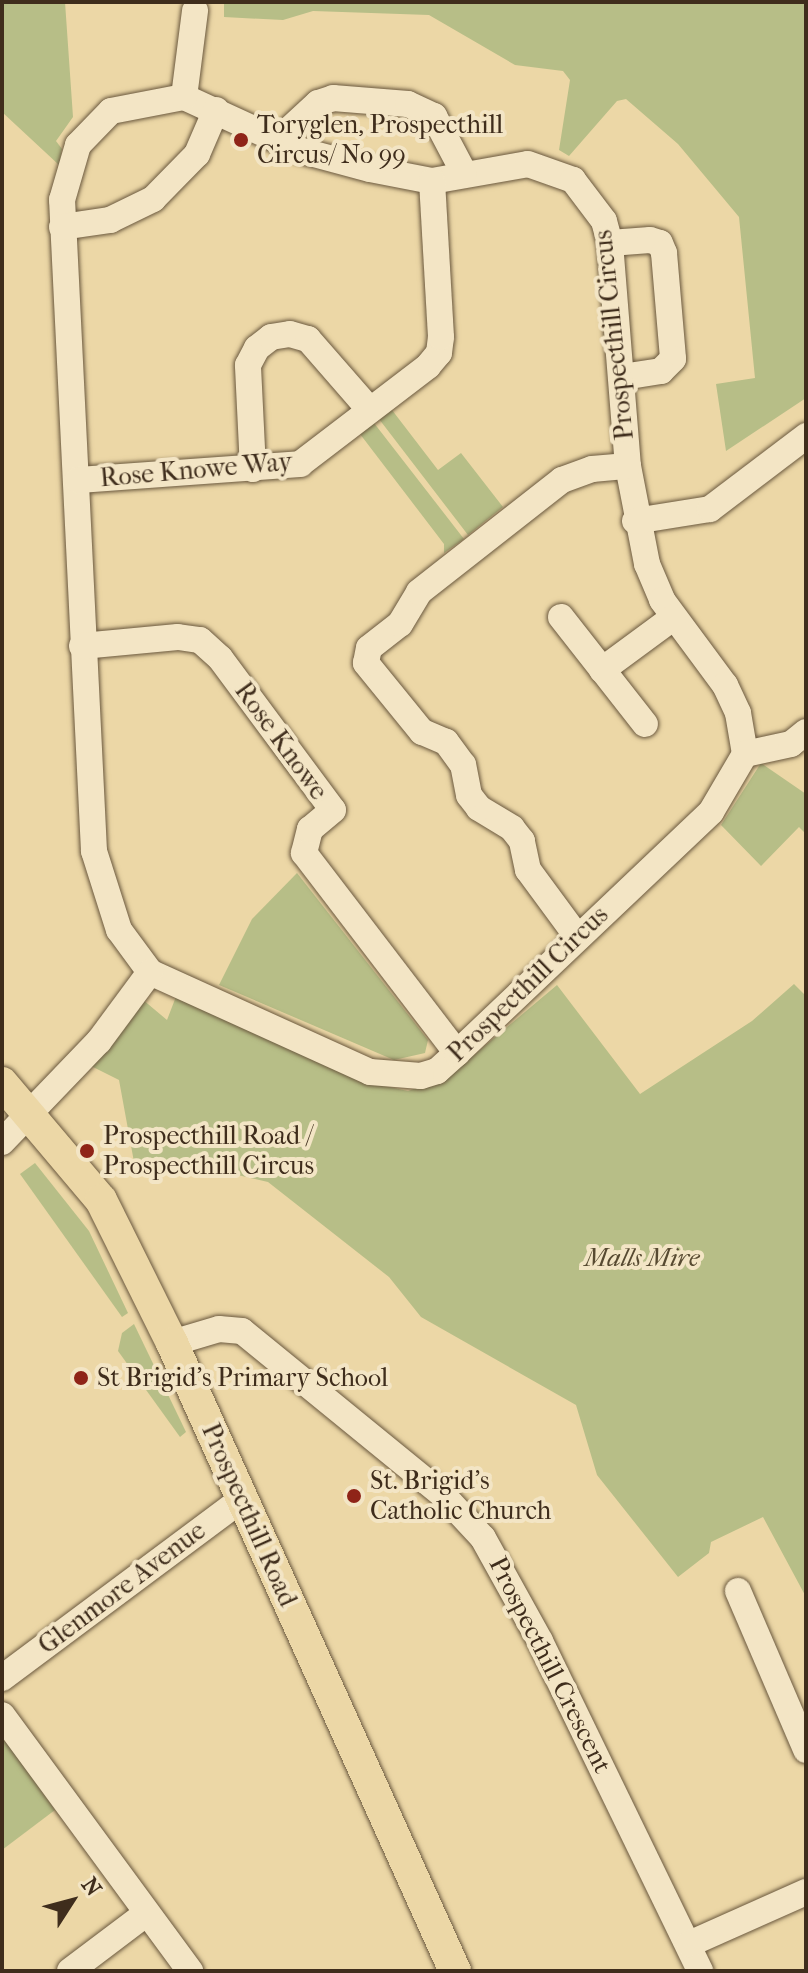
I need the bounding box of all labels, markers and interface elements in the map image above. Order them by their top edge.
place label: Toryglen, Prospecthill Circus/ No 99 [257,109,503,170]
marker: Toryglen, Prospecthill Circus/ No 99 [232,131,250,149]
street label: Prospecthill Circus [587,228,641,442]
street label: Rose Knowe Way [99,446,293,494]
street label: Rose Knowe [228,676,334,806]
street label: Prospecthill Circus [441,899,615,1069]
place label: Prospecthill Road / Prospecthill Circus [103,1120,314,1182]
marker: Prospecthill Road / Prospecthill Circus [78,1142,96,1160]
park label: Malls Mire [585,1242,699,1274]
place label: St Brigid's Primary School [97,1362,388,1394]
marker: St Brigid's Primary School [72,1369,90,1387]
street label: Prospecthill Road [195,1419,303,1611]
place label: St. Brigid's Catholic Church [370,1465,551,1526]
marker: St. Brigid's Catholic Church [345,1487,363,1505]
street label: Glenmore Avenue [32,1515,212,1661]
street label: Prospecthill Crescent [482,1552,618,1778]
north arrow [32,1861,112,1941]
text: N [76,1872,107,1901]

